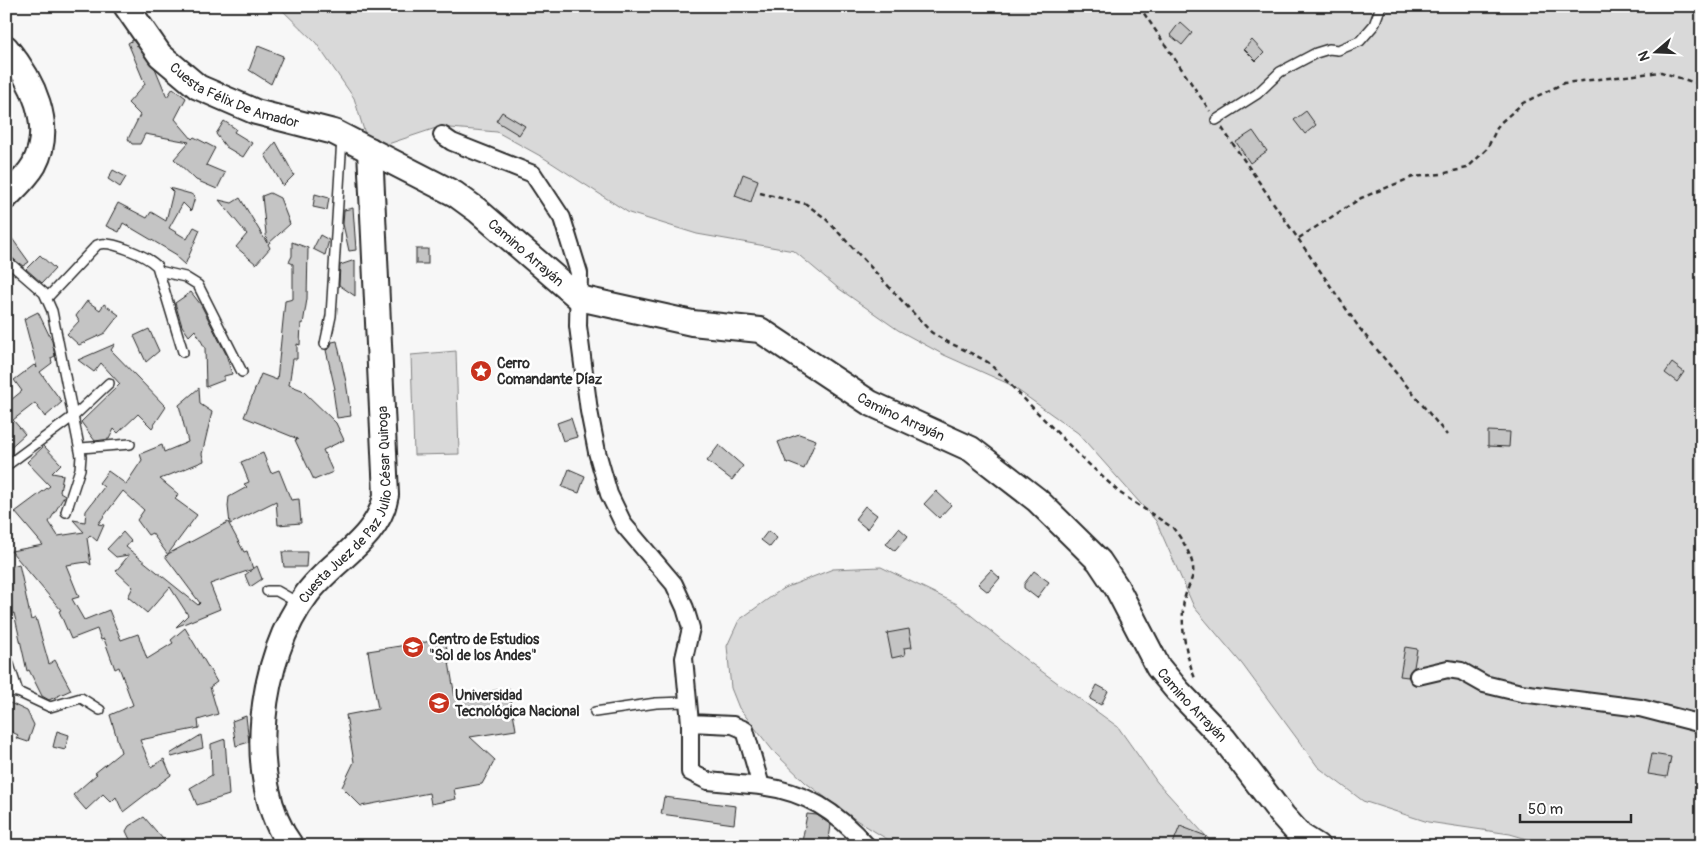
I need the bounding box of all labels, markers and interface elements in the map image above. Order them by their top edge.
north arrow [1630,28,1680,78]
text: N [1635,49,1654,63]
street label: Cuesta Félix De Amador [166,59,301,132]
street label: Camino Arrayán [484,215,567,290]
place label: Cerro Comandante Díaz [497,355,603,388]
place icon: Cerro Comandante Díaz [469,359,493,383]
street label: Camino Arrayán [854,389,947,445]
street label: Cuesta Juez de Paz Julio César Quiroga [295,406,395,607]
place label: Centro de Estudios "Sol de los Andes" [429,631,540,664]
school or university icon: Centro de Estudios "Sol de los Andes" [401,635,425,659]
street label: Camino Arrayán [1153,665,1230,746]
place label: Universidad Tecnológica Nacional [454,687,580,720]
school or university icon: Universidad Tecnológica Nacional [427,691,451,715]
scale bar [1520,792,1632,824]
text: 50 m [1528,800,1563,819]

